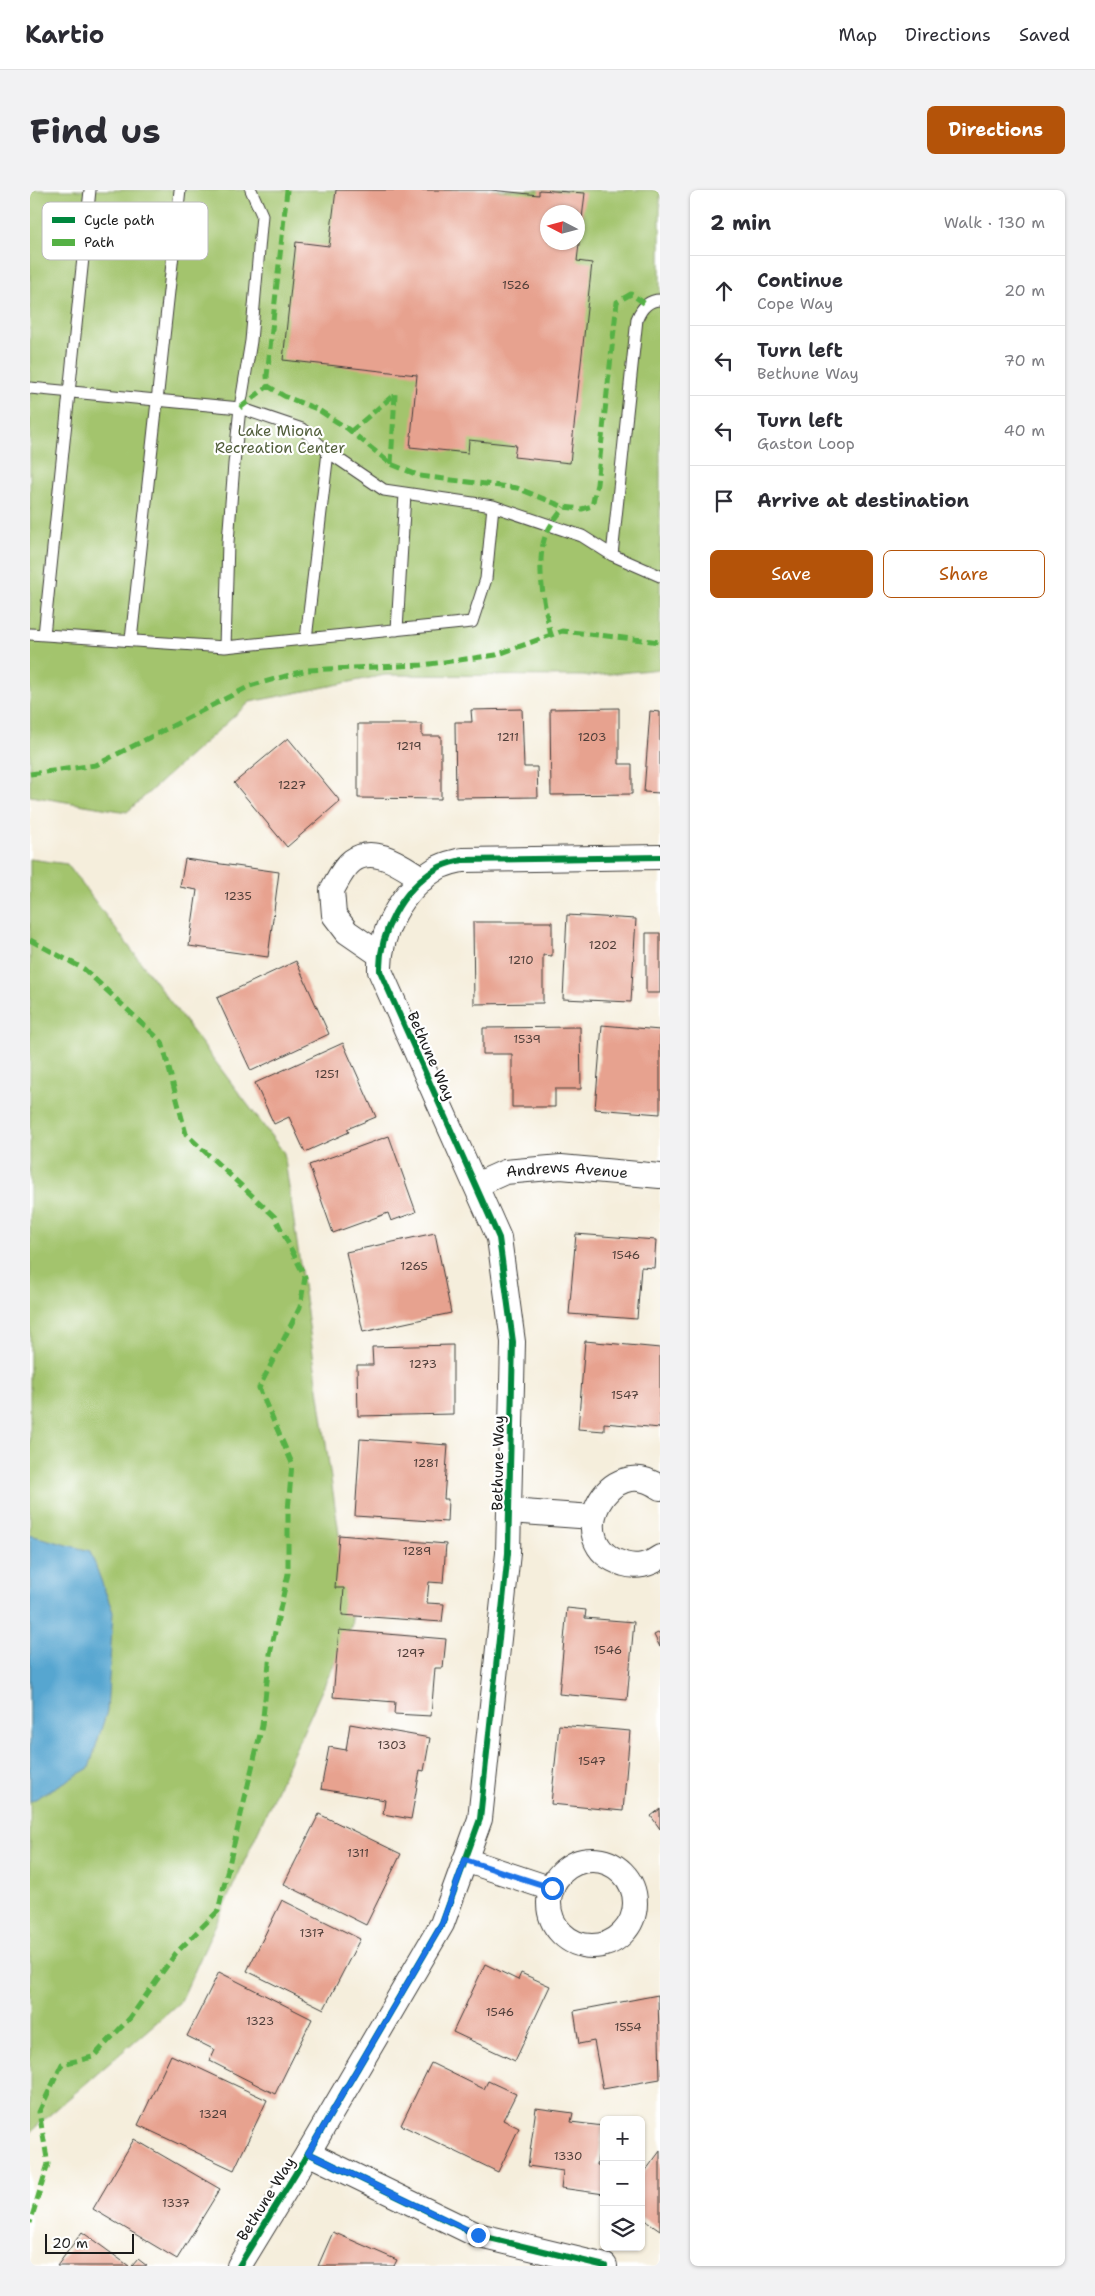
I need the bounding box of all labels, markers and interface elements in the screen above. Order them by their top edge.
text: Kartio [25,19,104,51]
text: Map [839,23,877,47]
text: Directions [905,23,991,47]
text: Saved [1019,23,1070,47]
button: Directions [927,106,1065,154]
text: Find us [30,107,161,154]
legend [42,202,208,260]
north arrow [540,205,585,250]
text: 2 min [710,209,771,237]
text: Cycle path [84,211,155,229]
text: Walk · 130 m [944,212,1045,233]
text: Path [84,233,115,251]
text: Continue [757,268,843,293]
house number: 1526 [502,277,530,293]
icon: ahead [710,277,738,305]
text: 20 m [1004,280,1045,301]
text: Cope Way [757,293,833,314]
text: Turn left [757,338,843,363]
icon: left [710,347,738,375]
text: 70 m [1004,350,1045,371]
text: Bethune Way [757,363,859,384]
text: Turn left [757,408,843,433]
icon: left [710,417,738,445]
text: 40 m [1003,420,1045,441]
park label: Lake Miona Recreation Center [215,421,345,458]
text: Gaston Loop [757,433,855,454]
icon: arrive [710,487,738,515]
text: Arrive at destination [757,488,969,513]
button: Save [710,550,873,598]
button: Share [883,550,1045,598]
house number: 1211 [497,729,519,745]
house number: 1203 [578,729,606,745]
house number: 1219 [396,738,422,754]
house number: 1227 [278,777,306,793]
house number: 1235 [224,888,252,904]
house number: 1202 [589,937,617,953]
house number: 1210 [508,952,534,968]
street label: Bethune Way [402,1008,460,1104]
house number: 1539 [513,1031,541,1047]
house number: 1251 [315,1066,339,1082]
street label: Andrews Avenue [505,1157,629,1183]
house number: 1546 [612,1247,640,1263]
house number: 1265 [400,1258,428,1274]
house number: 1273 [409,1356,437,1372]
house number: 1547 [611,1387,639,1403]
street label: Bethune Way [487,1415,509,1511]
house number: 1281 [413,1455,439,1471]
house number: 1289 [403,1543,431,1559]
house number: 1546 [594,1642,622,1658]
house number: 1297 [397,1645,425,1661]
house number: 1303 [378,1737,406,1753]
house number: 1547 [578,1753,606,1769]
house number: 1311 [347,1845,369,1861]
route start [541,1877,564,1900]
house number: 1317 [300,1925,324,1941]
house number: 1546 [486,2004,514,2020]
house number: 1323 [246,2013,274,2029]
house number: 1554 [614,2019,642,2035]
house number: 1329 [199,2106,227,2122]
map controls [600,2116,645,2251]
button: + [600,2116,645,2161]
house number: 1330 [554,2148,582,2164]
street label: Bethune Way [232,2153,300,2245]
button: − [600,2161,645,2206]
house number: 1337 [162,2195,190,2211]
button: layers [600,2206,645,2251]
route end [467,2224,490,2247]
scale bar [45,2231,134,2254]
text: 20 m [52,2234,88,2252]

